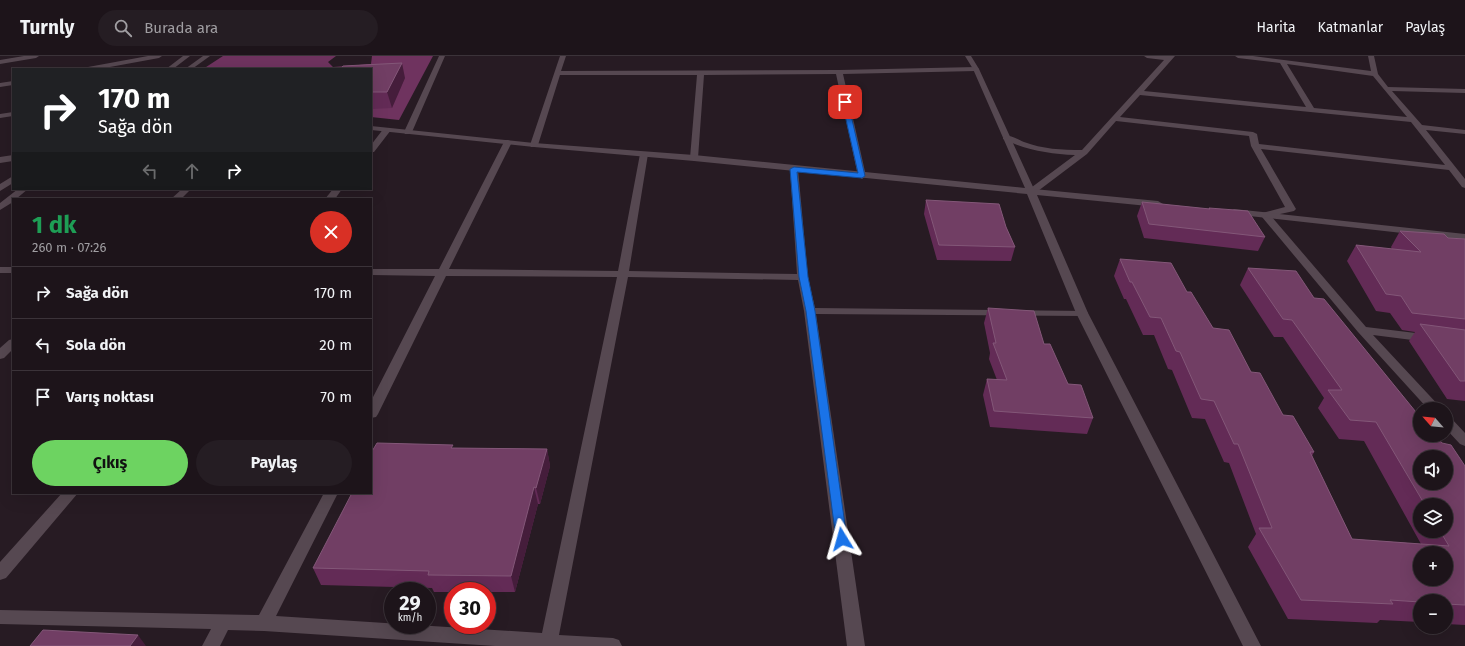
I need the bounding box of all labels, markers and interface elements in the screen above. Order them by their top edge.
search box [98,10,378,46]
text: Turnly [20,16,74,39]
icon: search [112,17,134,39]
text: Burada ara [144,19,218,37]
text: Harita [1257,19,1296,36]
text: Katmanlar [1318,19,1383,36]
text: Paylaş [1405,19,1445,36]
text: 170 m [98,82,170,115]
icon: right [32,84,84,136]
pin [828,85,862,119]
icon: arrive [834,91,856,113]
text: Sağa dön [98,116,173,138]
icon: left [139,160,161,182]
icon: ahead [181,160,203,182]
icon: right [223,160,245,182]
text: 1 dk [32,211,76,239]
button: close [310,211,352,253]
text: 260 m · 07:26 [32,240,106,255]
icon: right [32,282,54,304]
text: Sağa dön [66,284,129,302]
text: 170 m [314,284,352,302]
icon: left [32,334,54,356]
text: Sola dön [66,336,126,354]
text: 20 m [319,336,352,354]
icon: arrive [32,386,54,408]
text: Varış noktası [66,388,154,406]
text: 70 m [320,388,352,406]
north arrow [1413,402,1453,442]
map controls [1413,402,1453,634]
button: Çıkış [32,440,188,486]
button: Paylaş [196,440,352,486]
button: sound [1413,450,1453,490]
button: layers [1413,498,1453,538]
position arrow [821,518,863,560]
button: + [1413,546,1453,586]
speed limit sign: 30 [444,582,496,634]
text: 29 [399,591,421,615]
button: − [1413,594,1453,634]
text: km/h [398,612,422,624]

